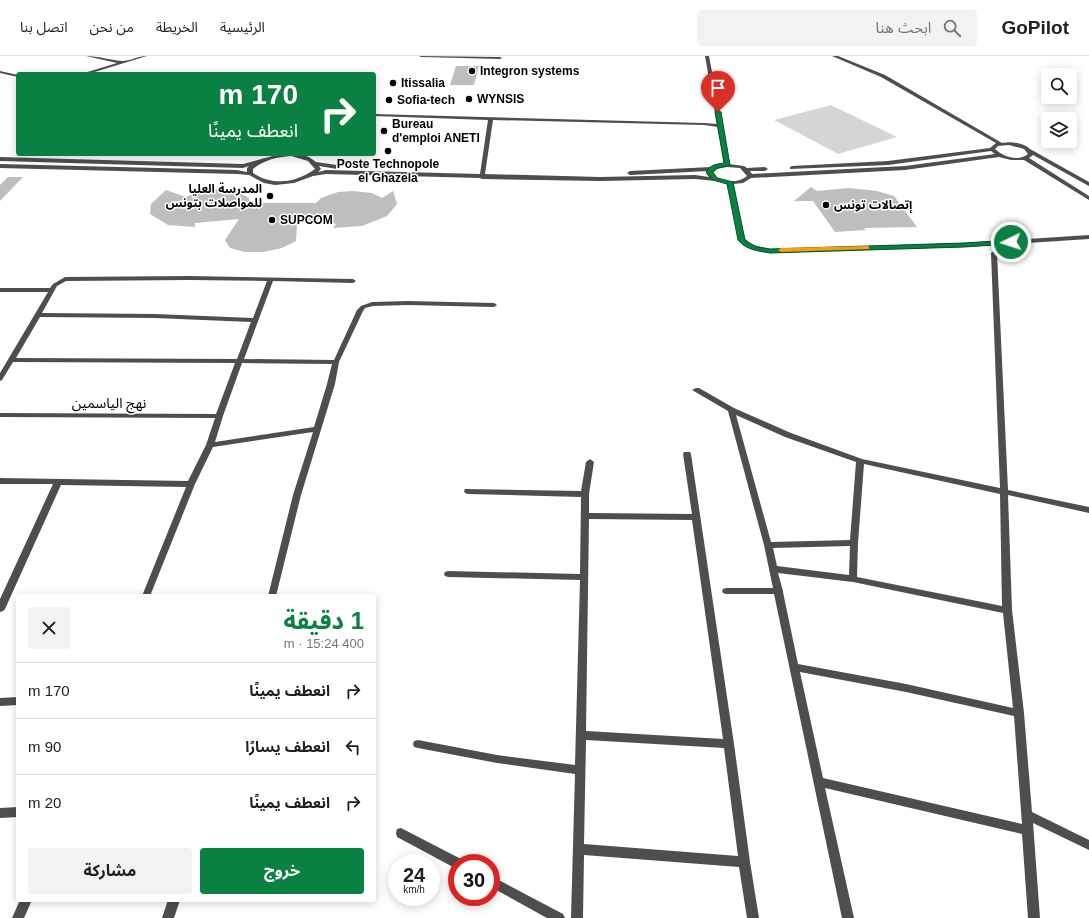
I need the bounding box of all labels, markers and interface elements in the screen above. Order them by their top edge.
search box [697,10,977,46]
icon: search [941,17,963,39]
text: GoPilot [1001,17,1069,38]
text: اتصل بنا [20,19,68,35]
text: من نحن [90,19,134,35]
text: الخريطة [156,19,198,35]
text: الرئيسية [220,19,265,35]
text: ابحث هنا [876,19,931,36]
place label: Integron systems [480,64,580,78]
marker: Integron systems [467,66,477,76]
map controls [1041,68,1077,148]
button: search [1041,68,1077,104]
pin [701,71,735,112]
place label: Itissalia [401,76,445,90]
icon: arrive [707,77,729,99]
marker: Itissalia [388,78,398,88]
text: 170 m [219,79,298,110]
icon: right [312,88,364,140]
place label: WYNSIS [477,92,524,106]
place label: Sofia-tech [397,93,455,107]
marker: WYNSIS [464,94,474,104]
marker: Sofia-tech [384,95,394,105]
button: layers [1041,112,1077,148]
place label: Bureau d'emploi ANETI [392,117,480,145]
text: انعطف يمينًا [208,121,298,141]
marker: Bureau d'emploi ANETI [379,126,389,136]
marker: Poste Technopole el Ghazela [383,146,393,156]
place label: Poste Technopole el Ghazela [337,157,440,185]
place label: المدرسة العليا للمواصلات بتونس [166,182,262,210]
marker: المدرسة العليا للمواصلات بتونس [265,191,275,201]
place label: إتصالات تونس [834,198,912,214]
marker: إتصالات تونس [821,200,831,210]
place label: SUPCOM [280,213,333,227]
marker: SUPCOM [267,215,277,225]
position arrow [990,221,1032,263]
street label: نهج الياسمين [72,395,147,414]
button: close [28,607,70,649]
text: 1 دقيقة [284,607,364,634]
text: 400 m · 15:24 [284,636,364,651]
icon: right [342,680,364,702]
text: 170 m [28,682,70,699]
text: انعطف يمينًا [249,682,330,699]
icon: left [342,736,364,758]
text: 90 m [28,738,61,755]
text: انعطف يسارًا [245,738,330,755]
icon: right [342,792,364,814]
text: 20 m [28,794,61,811]
text: انعطف يمينًا [249,794,330,811]
button: مشاركة [28,848,192,894]
button: خروج [200,848,364,894]
speed limit sign: 30 [448,854,500,906]
text: 24 [403,864,425,886]
text: km/h [403,884,425,895]

